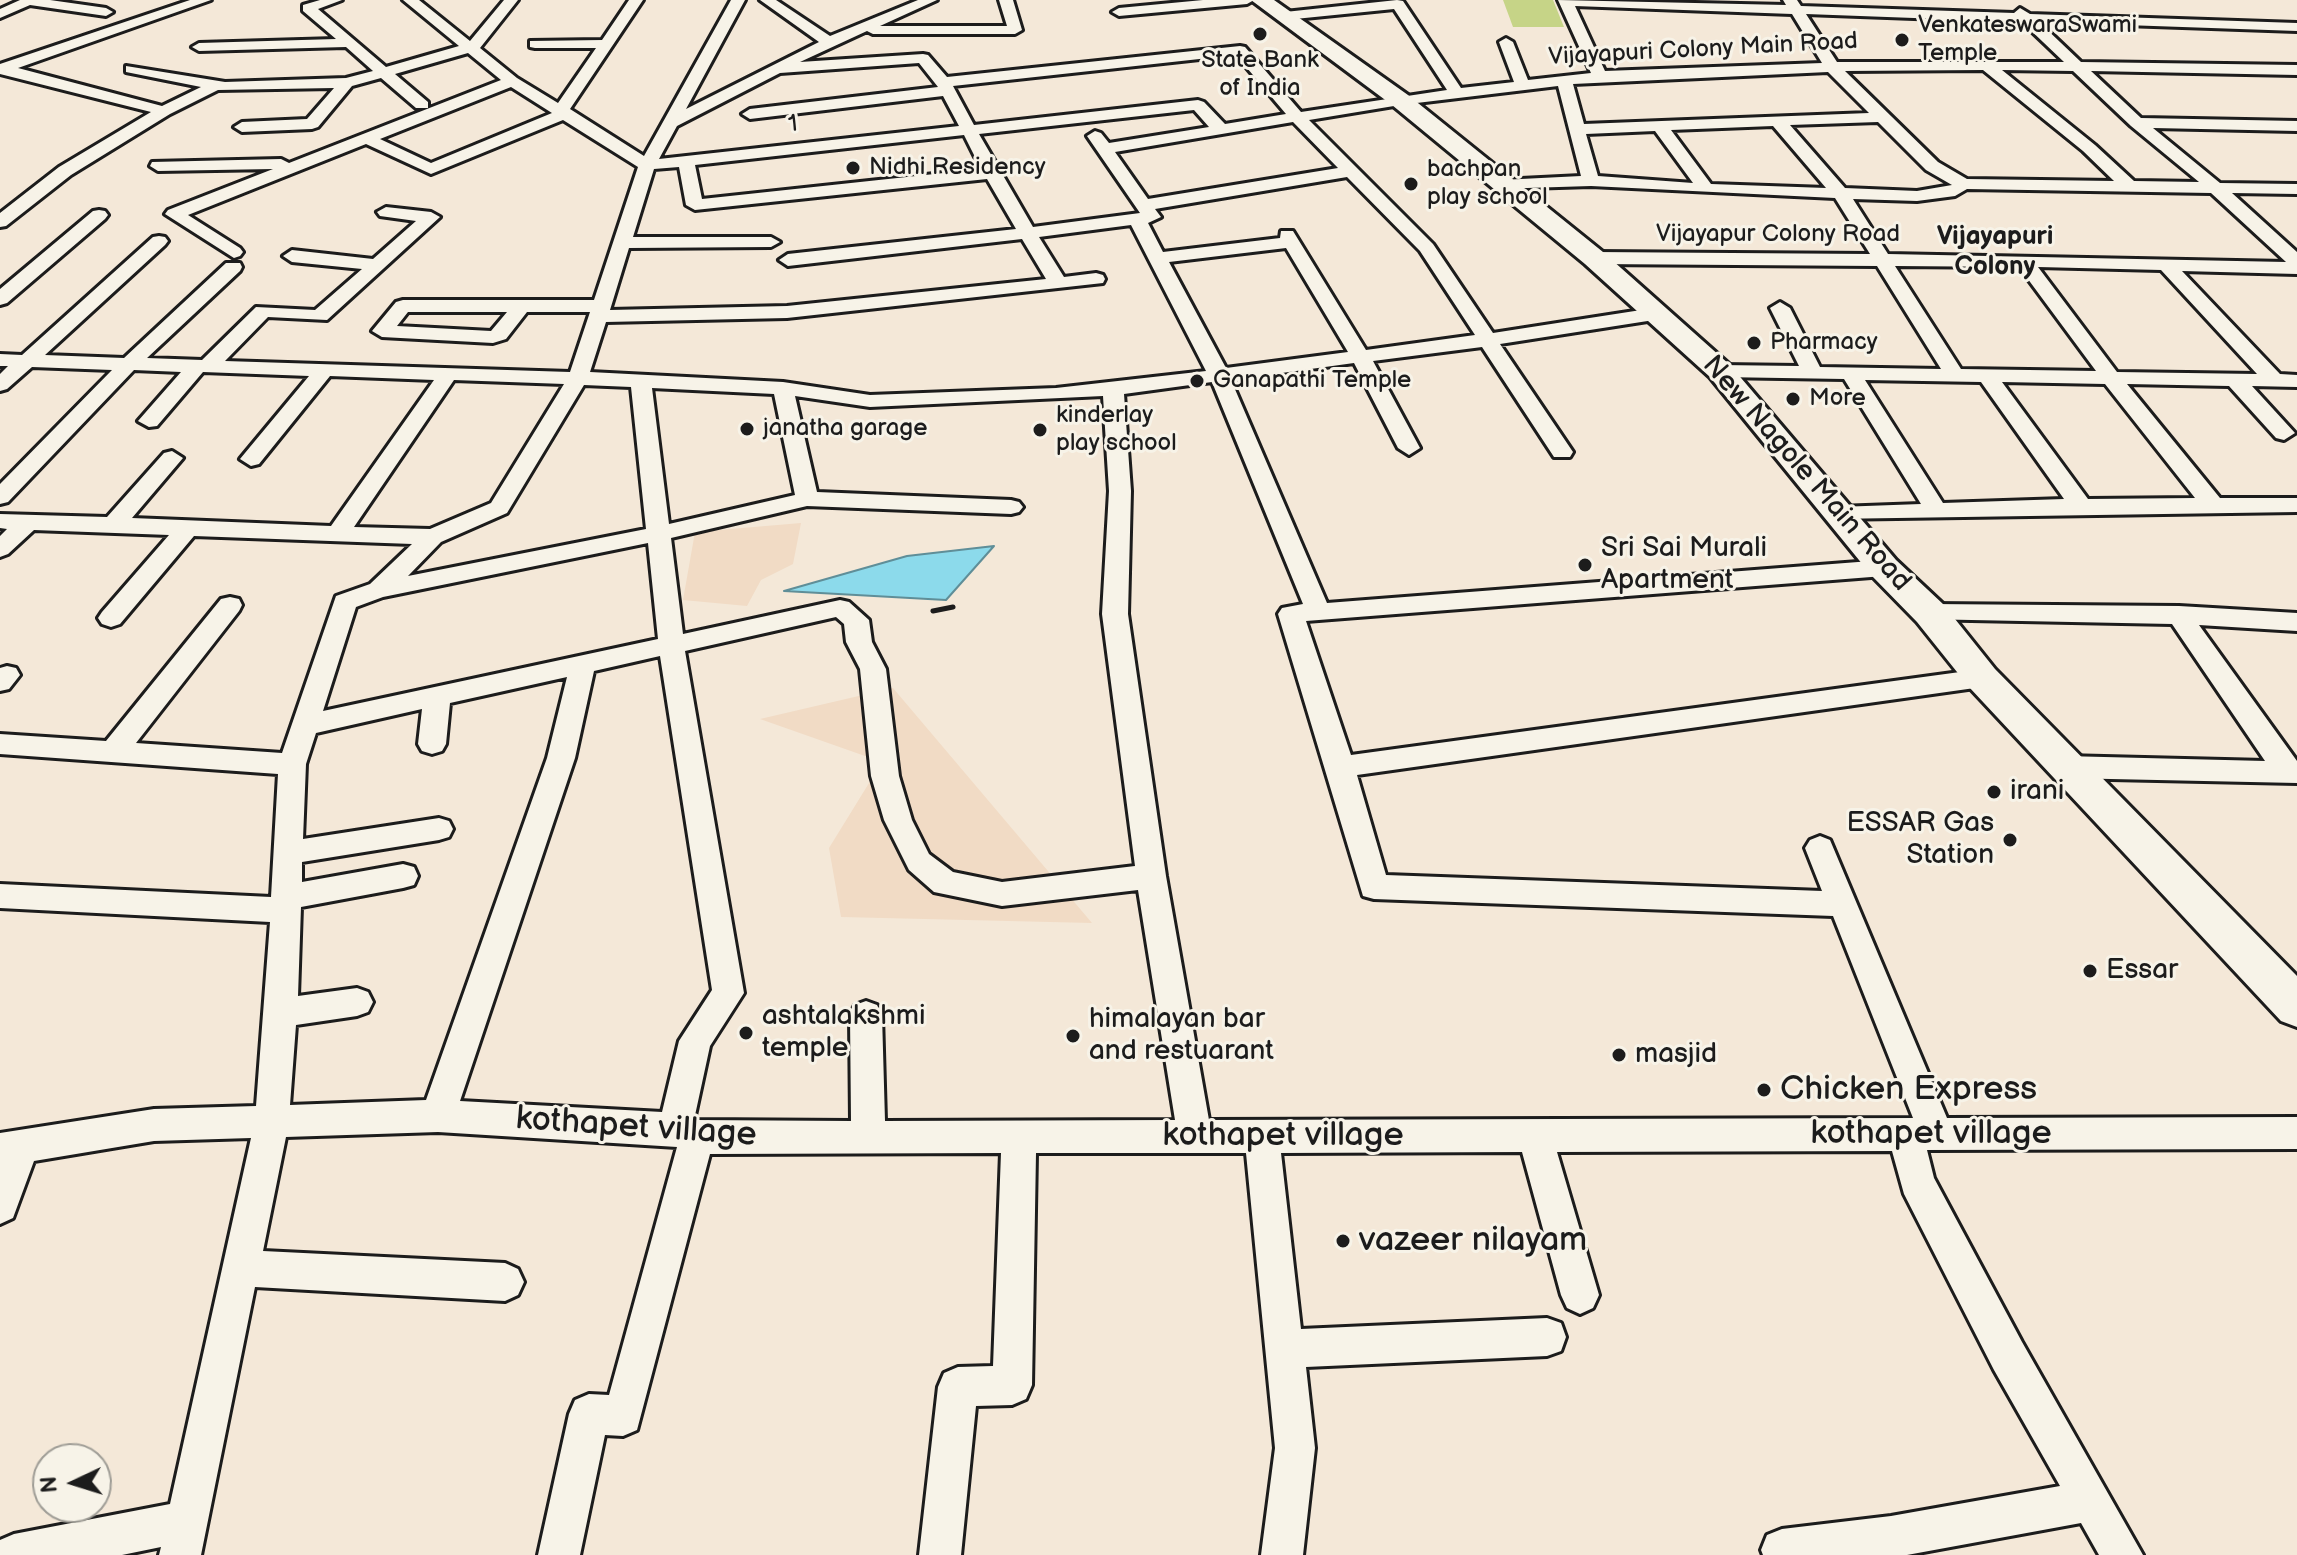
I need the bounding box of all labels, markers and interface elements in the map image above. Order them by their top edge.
place label: VenkateswaraSwami Temple [1918,12,2137,68]
marker: State Bank of India [1251,25,1269,43]
street label: Vijayapuri Colony Main Road [1548,28,1858,72]
marker: VenkateswaraSwami Temple [1893,31,1911,49]
place label: State Bank of India [1201,47,1319,103]
street label: 1 [787,110,799,140]
place label: Nidhi Residency [869,154,1046,182]
place label: bachpan play school [1427,156,1548,212]
marker: Nidhi Residency [844,159,862,177]
marker: bachpan play school [1402,175,1420,193]
street label: Vijayapur Colony Road [1656,221,1900,249]
district label: Vijayapuri Colony [1937,221,2053,282]
place label: Pharmacy [1770,329,1877,357]
marker: Pharmacy [1745,334,1763,352]
street label: New Nagole Main Road [1695,349,1917,599]
place label: Ganapathi Temple [1213,367,1411,395]
marker: Ganapathi Temple [1188,372,1206,390]
place label: More [1809,385,1866,413]
marker: More [1784,390,1802,408]
place label: kinderlay play school [1056,402,1177,458]
place label: janatha garage [763,415,927,443]
marker: janatha garage [738,420,756,438]
marker: kinderlay play school [1031,421,1049,439]
place label: Sri Sai Murali Apartment [1601,532,1767,598]
marker: Sri Sai Murali Apartment [1576,556,1594,574]
place label: irani [2010,775,2064,809]
marker: irani [1985,783,2003,801]
place label: ESSAR Gas Station [1846,807,1994,873]
marker: ESSAR Gas Station [2001,831,2019,849]
place label: Essar [2106,954,2178,988]
marker: Essar [2081,962,2099,980]
place label: ashtalakshmi temple [762,1000,925,1066]
place label: himalayan bar and restuarant [1089,1003,1274,1069]
marker: ashtalakshmi temple [737,1024,755,1042]
marker: himalayan bar and restuarant [1064,1027,1082,1045]
place label: masjid [1635,1038,1717,1072]
marker: masjid [1610,1046,1628,1064]
place label: Chicken Express [1780,1070,2037,1110]
marker: Chicken Express [1755,1081,1773,1099]
street label: kothapet village [514,1099,758,1157]
street label: kothapet village [1810,1114,2052,1154]
street label: kothapet village [1162,1116,1404,1156]
place label: vazeer nilayam [1359,1221,1587,1261]
marker: vazeer nilayam [1334,1232,1352,1250]
north arrow [32,1443,112,1523]
text: N [36,1475,64,1494]

